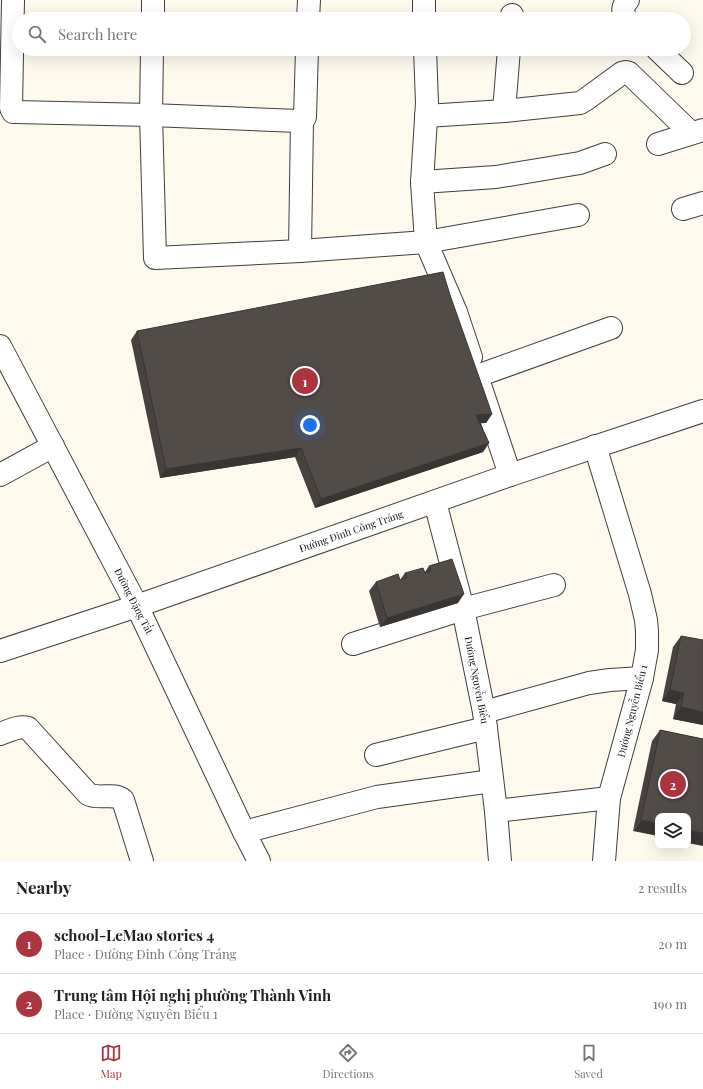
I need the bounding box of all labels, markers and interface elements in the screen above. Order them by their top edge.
search box [12,12,691,56]
icon: search [26,23,48,45]
text: Search here [58,24,137,44]
pin: 1 [292,366,318,396]
your location [300,415,320,435]
street label: Đường Đinh Công Tráng [297,506,406,555]
street label: Đường Đặng Tất [111,566,157,637]
street label: Đường Nguyễn Biểu [462,635,492,725]
street label: Đường Nguyễn Biểu 1 [614,663,650,759]
pin: 2 [660,769,686,799]
map controls [655,813,691,849]
button: layers [655,813,691,849]
text: Nearby [16,876,71,898]
text: 2 results [638,879,687,896]
text: school-LeMao stories 4 [54,925,214,945]
text: 1 [27,935,31,952]
text: 20 m [658,935,687,952]
text: Place · Đường Đinh Công Tráng [54,945,236,962]
text: Trung tâm Hội nghị phường Thành Vinh [54,985,331,1005]
text: 2 [26,995,32,1012]
text: 190 m [653,995,687,1012]
text: Place · Đường Nguyễn Biểu 1 [54,1005,218,1022]
tab: Map [100,1042,122,1081]
tab: Directions [322,1042,374,1081]
tab: Saved [574,1042,603,1081]

